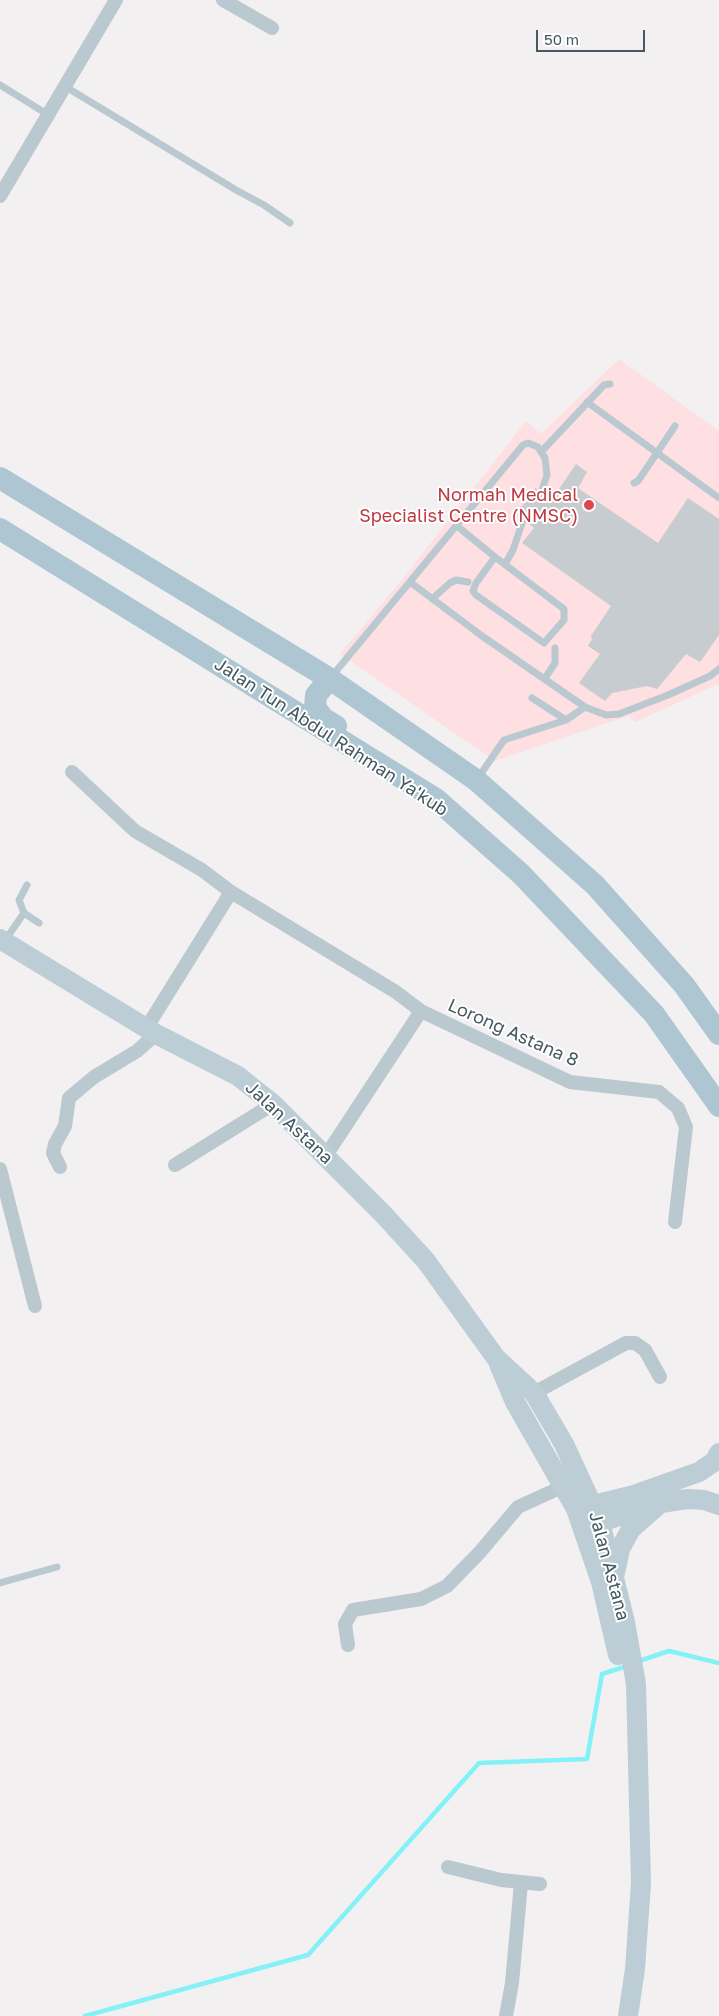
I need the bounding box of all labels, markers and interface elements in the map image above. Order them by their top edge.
scale bar [539,20,648,52]
text: 50 m [544,30,579,48]
place label: Normah Medical Specialist Centre (NMSC) [359,484,578,526]
marker: Normah Medical Specialist Centre (NMSC) [582,498,596,512]
street label: Jalan Tun Abdul Rahman Ya'kub [210,653,452,821]
street label: Lorong Astana 8 [444,995,582,1071]
street label: Jalan Astana [241,1077,337,1169]
street label: Jalan Astana [584,1509,634,1623]

